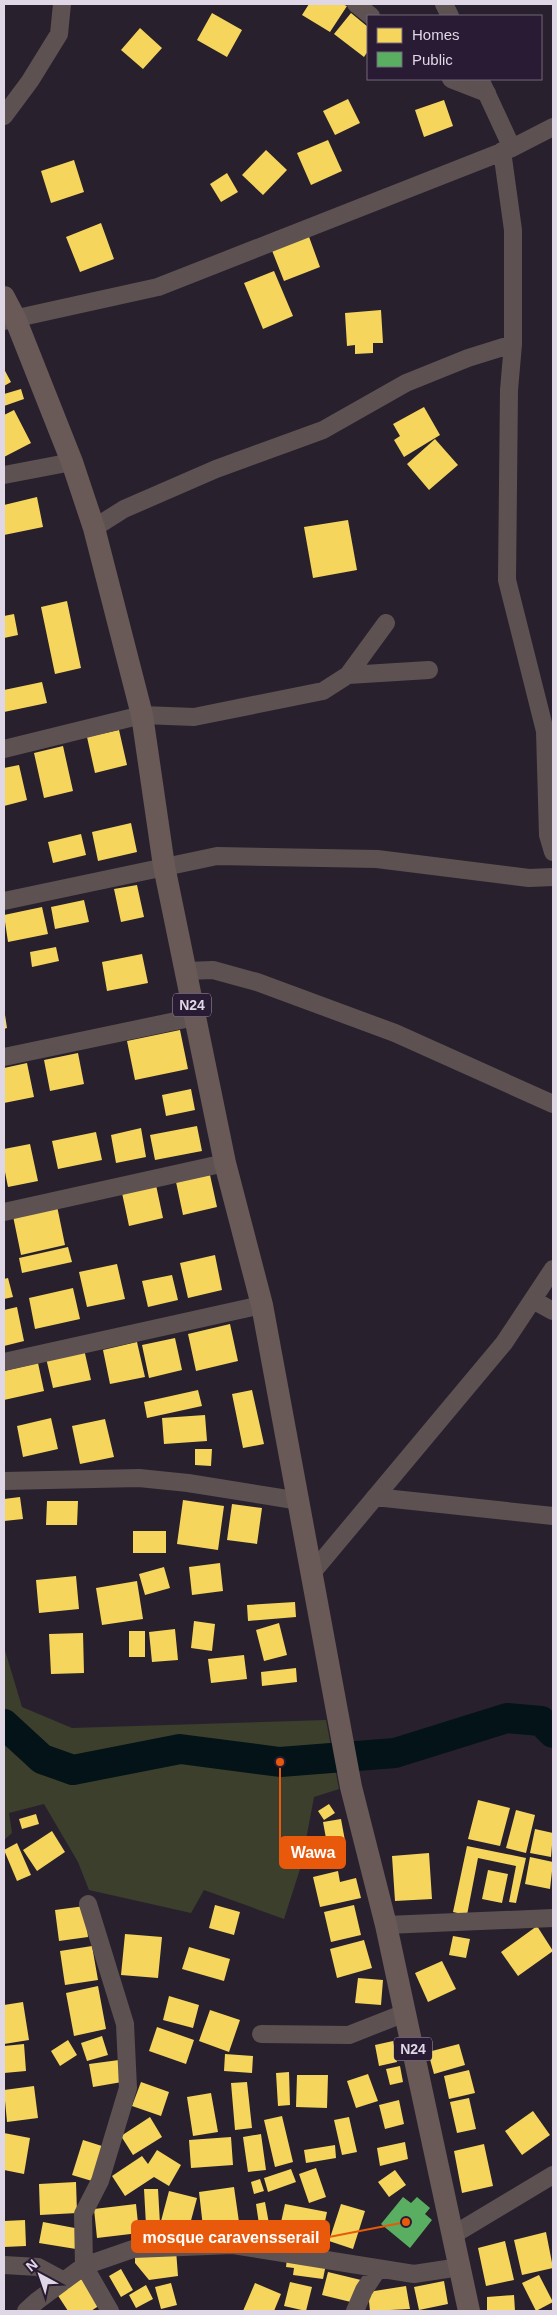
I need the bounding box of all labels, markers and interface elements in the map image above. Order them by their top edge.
legend [367,15,542,80]
text: Homes [412,26,460,43]
text: Public [412,51,453,68]
road number: N24 [173,994,211,1016]
callout: Wawa [280,1837,345,1868]
text: Wawa [291,1844,335,1861]
road number: N24 [394,2038,432,2060]
callout: mosque caravensserail [132,2221,329,2252]
text: mosque caravensserail [143,2229,320,2246]
north arrow [15,2250,65,2300]
text: N [23,2256,41,2274]

